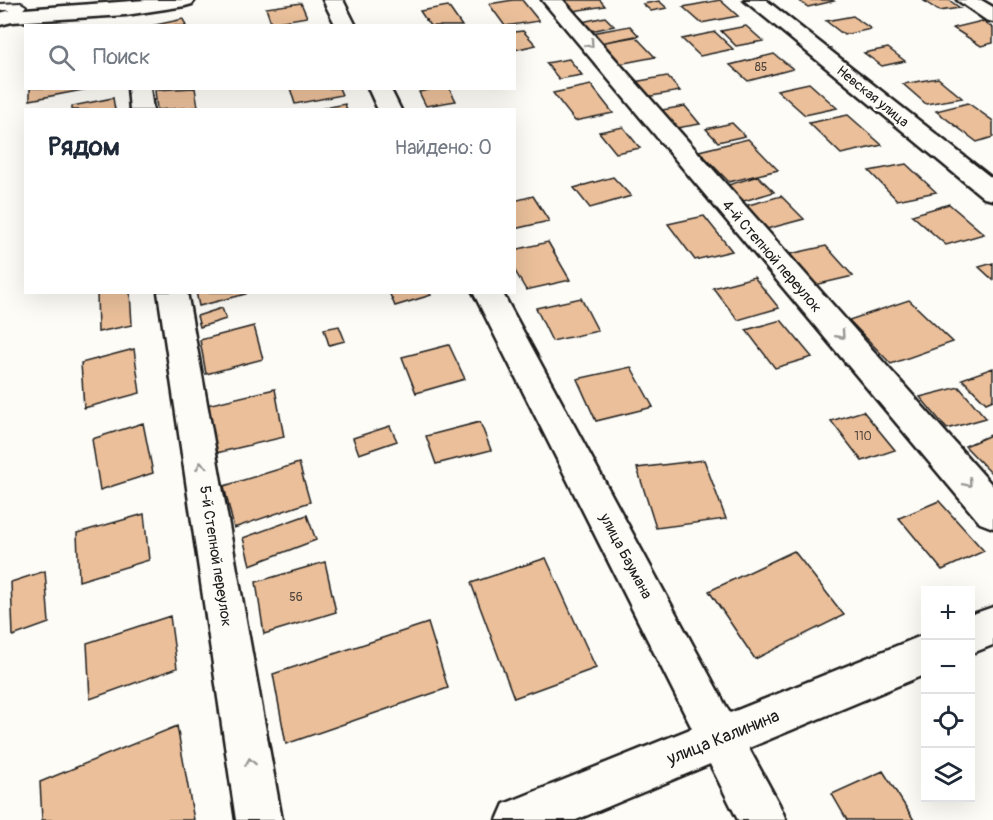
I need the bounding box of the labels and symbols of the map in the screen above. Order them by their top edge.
one-way arrow [583,37,594,48]
house number: 85 [755,60,767,75]
street label: Невская улица [833,62,912,131]
street label: 4-й Степной переулок [718,196,826,317]
one-way arrow [834,328,845,339]
house number: 110 [854,429,872,444]
one-way arrow [195,462,208,472]
one-way arrow [961,476,972,487]
street label: 5-й Степной переулок [195,484,236,628]
street label: улица Баумана [595,509,656,602]
house number: 56 [289,590,303,605]
street label: улица Калинина [663,704,783,771]
one-way arrow [244,758,256,767]

